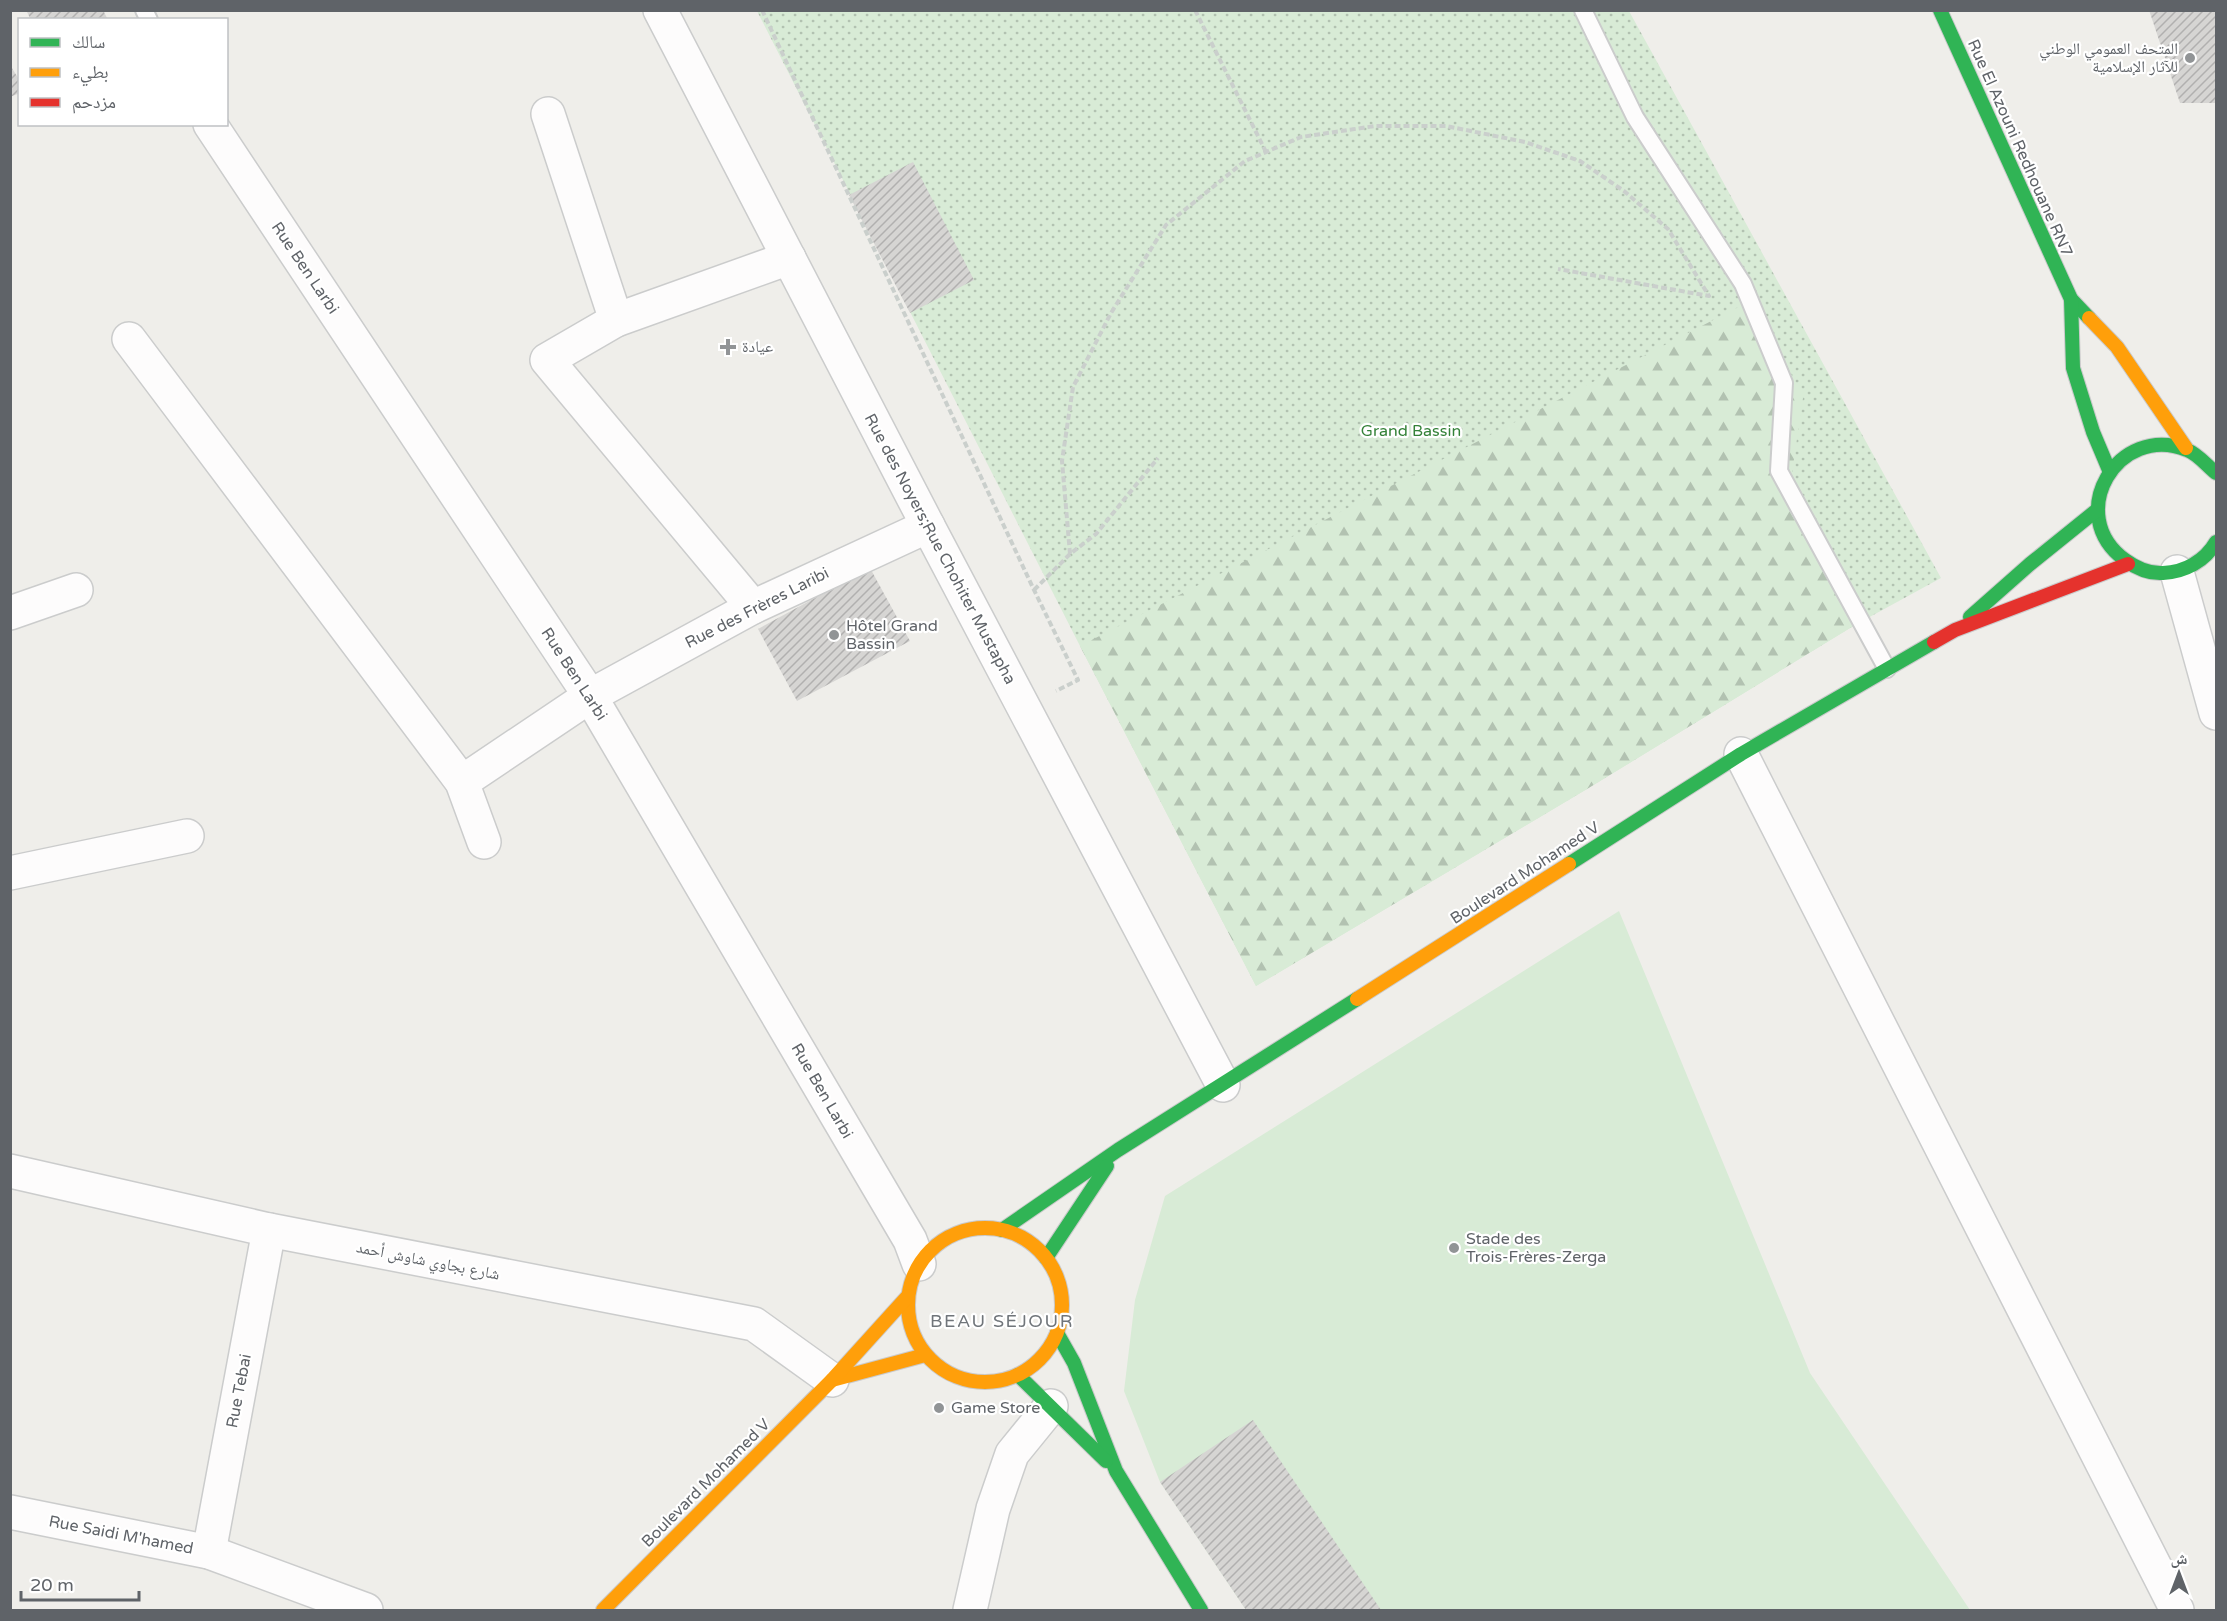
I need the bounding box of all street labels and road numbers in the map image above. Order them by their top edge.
street label: Rue El Azouni Redhouane RN7 [1963,36,2077,260]
street label: Rue Ben Larbi [267,218,343,318]
street label: Rue des Noyers;Rue Chohiter Mustapha [860,410,1020,688]
street label: Rue des Frères Laribi [682,563,832,653]
street label: Rue Ben Larbi [537,624,611,724]
street label: Boulevard Mohamed V [1447,817,1603,929]
street label: Rue Ben Larbi [787,1040,857,1142]
street label: شارع بجاوي شاوش أحمد [354,1237,501,1287]
street label: Rue Tebai [222,1352,256,1430]
street label: Boulevard Mohamed V [637,1414,775,1552]
street label: Rue Saidi M'hamed [47,1511,195,1559]

